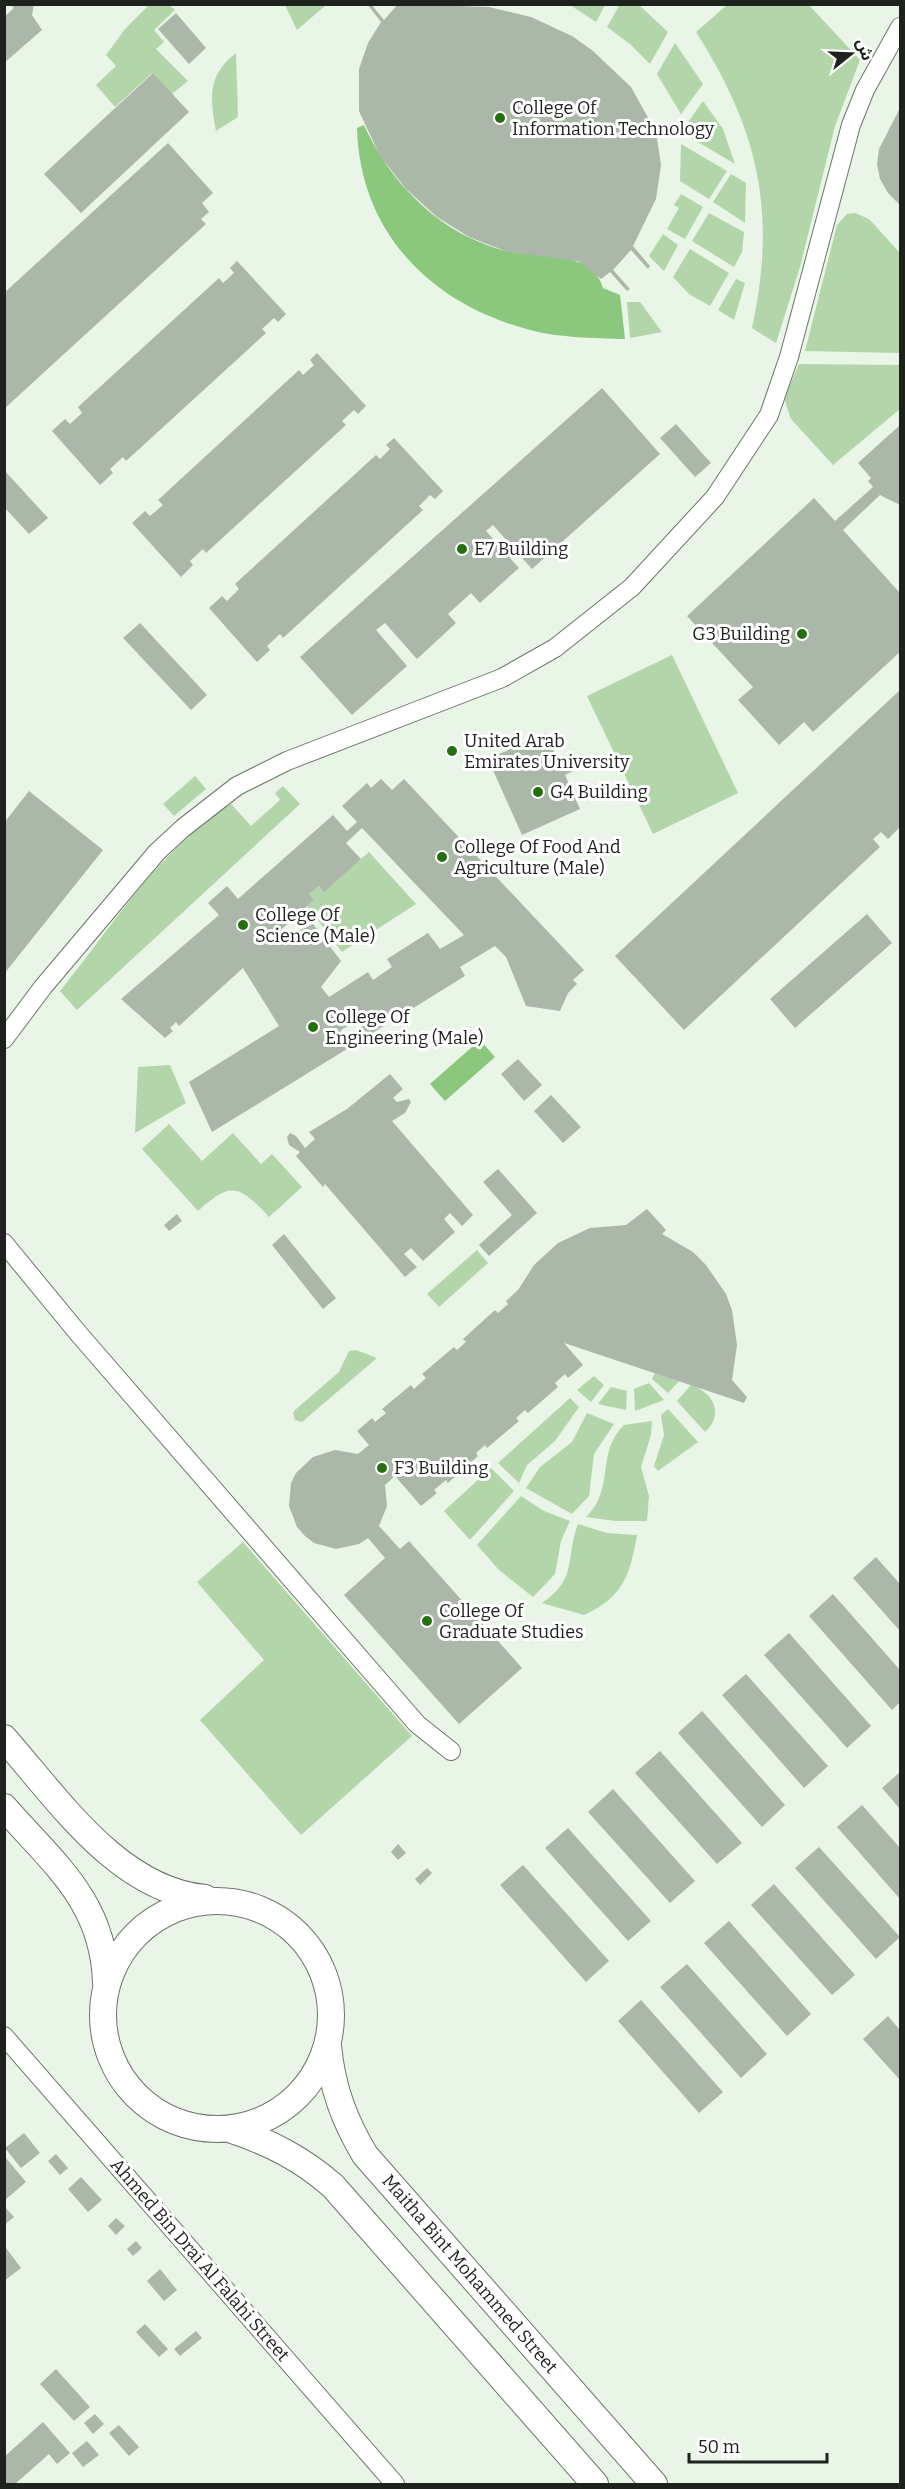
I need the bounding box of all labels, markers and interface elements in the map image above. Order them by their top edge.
north arrow [821,24,881,84]
text: ش [852,36,877,63]
place label: College Of Information Technology [512,97,715,140]
marker: College Of Information Technology [493,111,507,125]
place label: E7 Building [474,538,568,560]
marker: E7 Building [455,542,469,556]
place label: G3 Building [692,623,790,645]
marker: G3 Building [795,627,809,641]
place label: United Arab Emirates University [464,730,630,773]
marker: United Arab Emirates University [445,744,459,758]
place label: G4 Building [550,781,648,803]
marker: G4 Building [531,785,545,799]
place label: College Of Food And Agriculture (Male) [454,836,621,879]
marker: College Of Food And Agriculture (Male) [435,850,449,864]
place label: College Of Science (Male) [255,904,375,947]
marker: College Of Science (Male) [236,918,250,932]
place label: College Of Engineering (Male) [325,1006,484,1049]
marker: College Of Engineering (Male) [306,1020,320,1034]
place label: F3 Building [394,1457,489,1479]
marker: F3 Building [375,1461,389,1475]
place label: College Of Graduate Studies [439,1600,584,1643]
marker: College Of Graduate Studies [420,1614,434,1628]
street label: Ahmed Bin Drai Al Falahi Street [106,2154,295,2366]
street label: Maitha Bint Mohammed Street [378,2170,563,2378]
scale bar [689,2426,827,2464]
text: 50 m [698,2436,740,2458]

